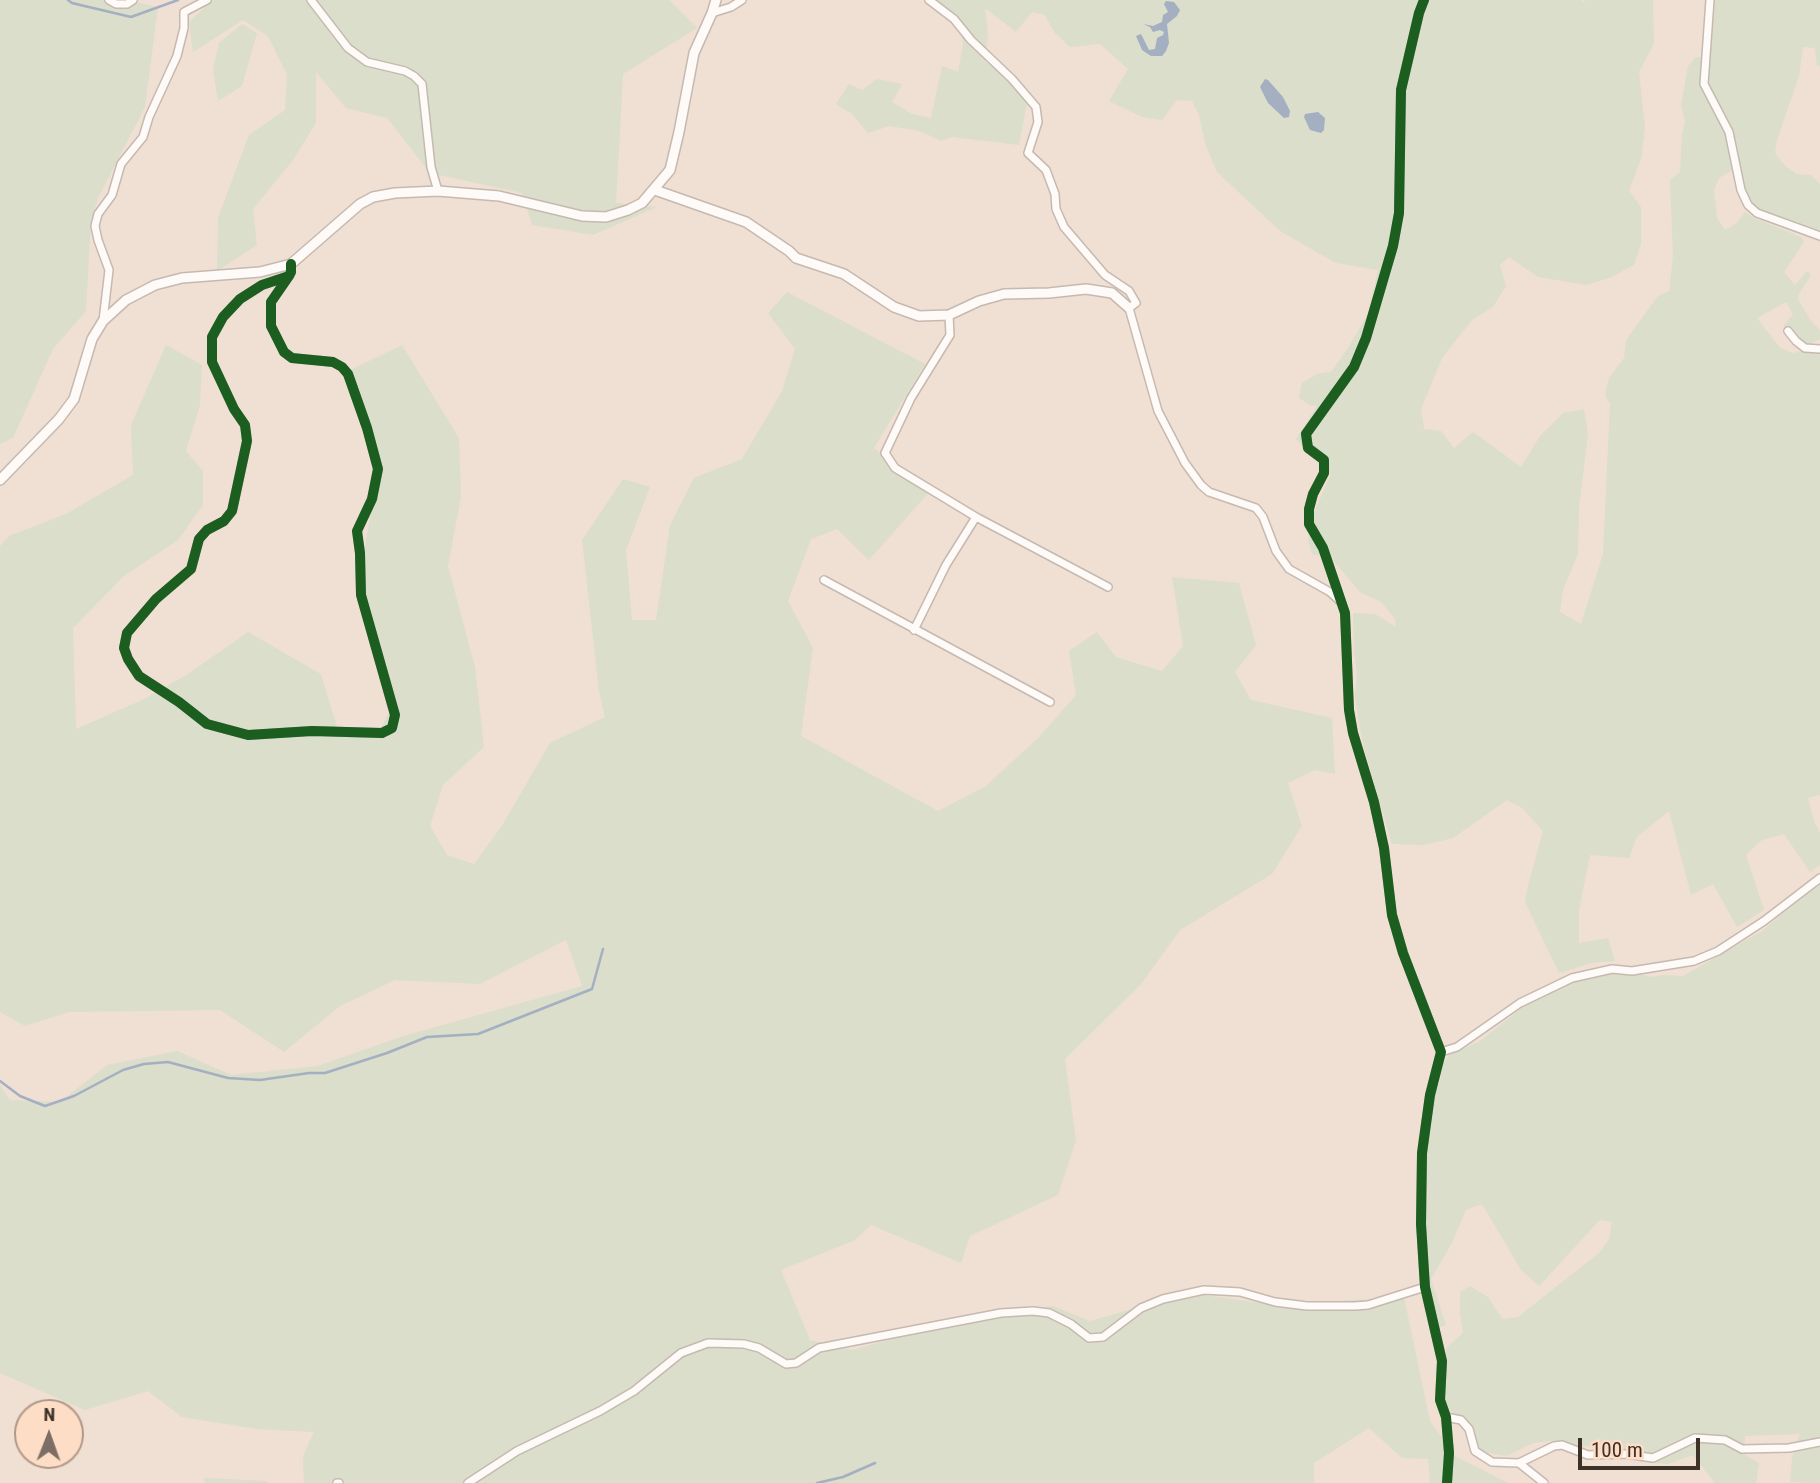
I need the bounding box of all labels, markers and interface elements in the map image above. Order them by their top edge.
north arrow [14,1399,84,1469]
text: N [43,1403,55,1426]
scale bar [1582,1424,1704,1468]
text: 100 m [1591,1438,1643,1462]

